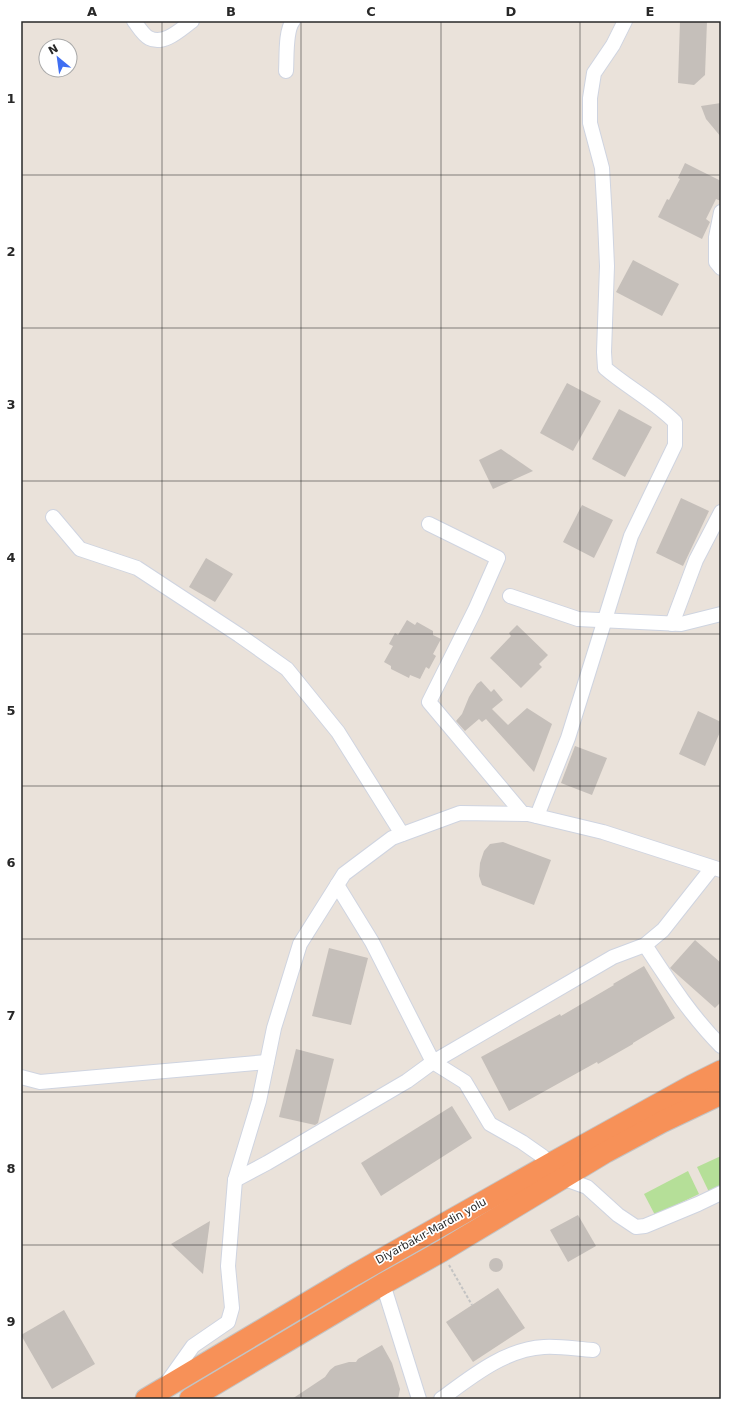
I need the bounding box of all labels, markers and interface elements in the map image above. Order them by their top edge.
text: A [87,4,97,19]
text: B [226,4,236,19]
text: C [366,4,376,19]
text: D [506,4,517,19]
text: E [646,4,654,19]
north arrow [38,38,78,78]
text: N [46,42,61,58]
text: 1 [6,91,16,106]
text: 2 [6,244,16,259]
text: 3 [6,397,16,412]
text: 4 [6,550,16,565]
text: 5 [6,703,16,718]
text: 6 [6,855,16,870]
text: 7 [6,1008,16,1023]
text: 8 [6,1161,16,1176]
street label: Diyarbakır-Mardin yolu [373,1195,489,1267]
text: 9 [6,1314,16,1329]

